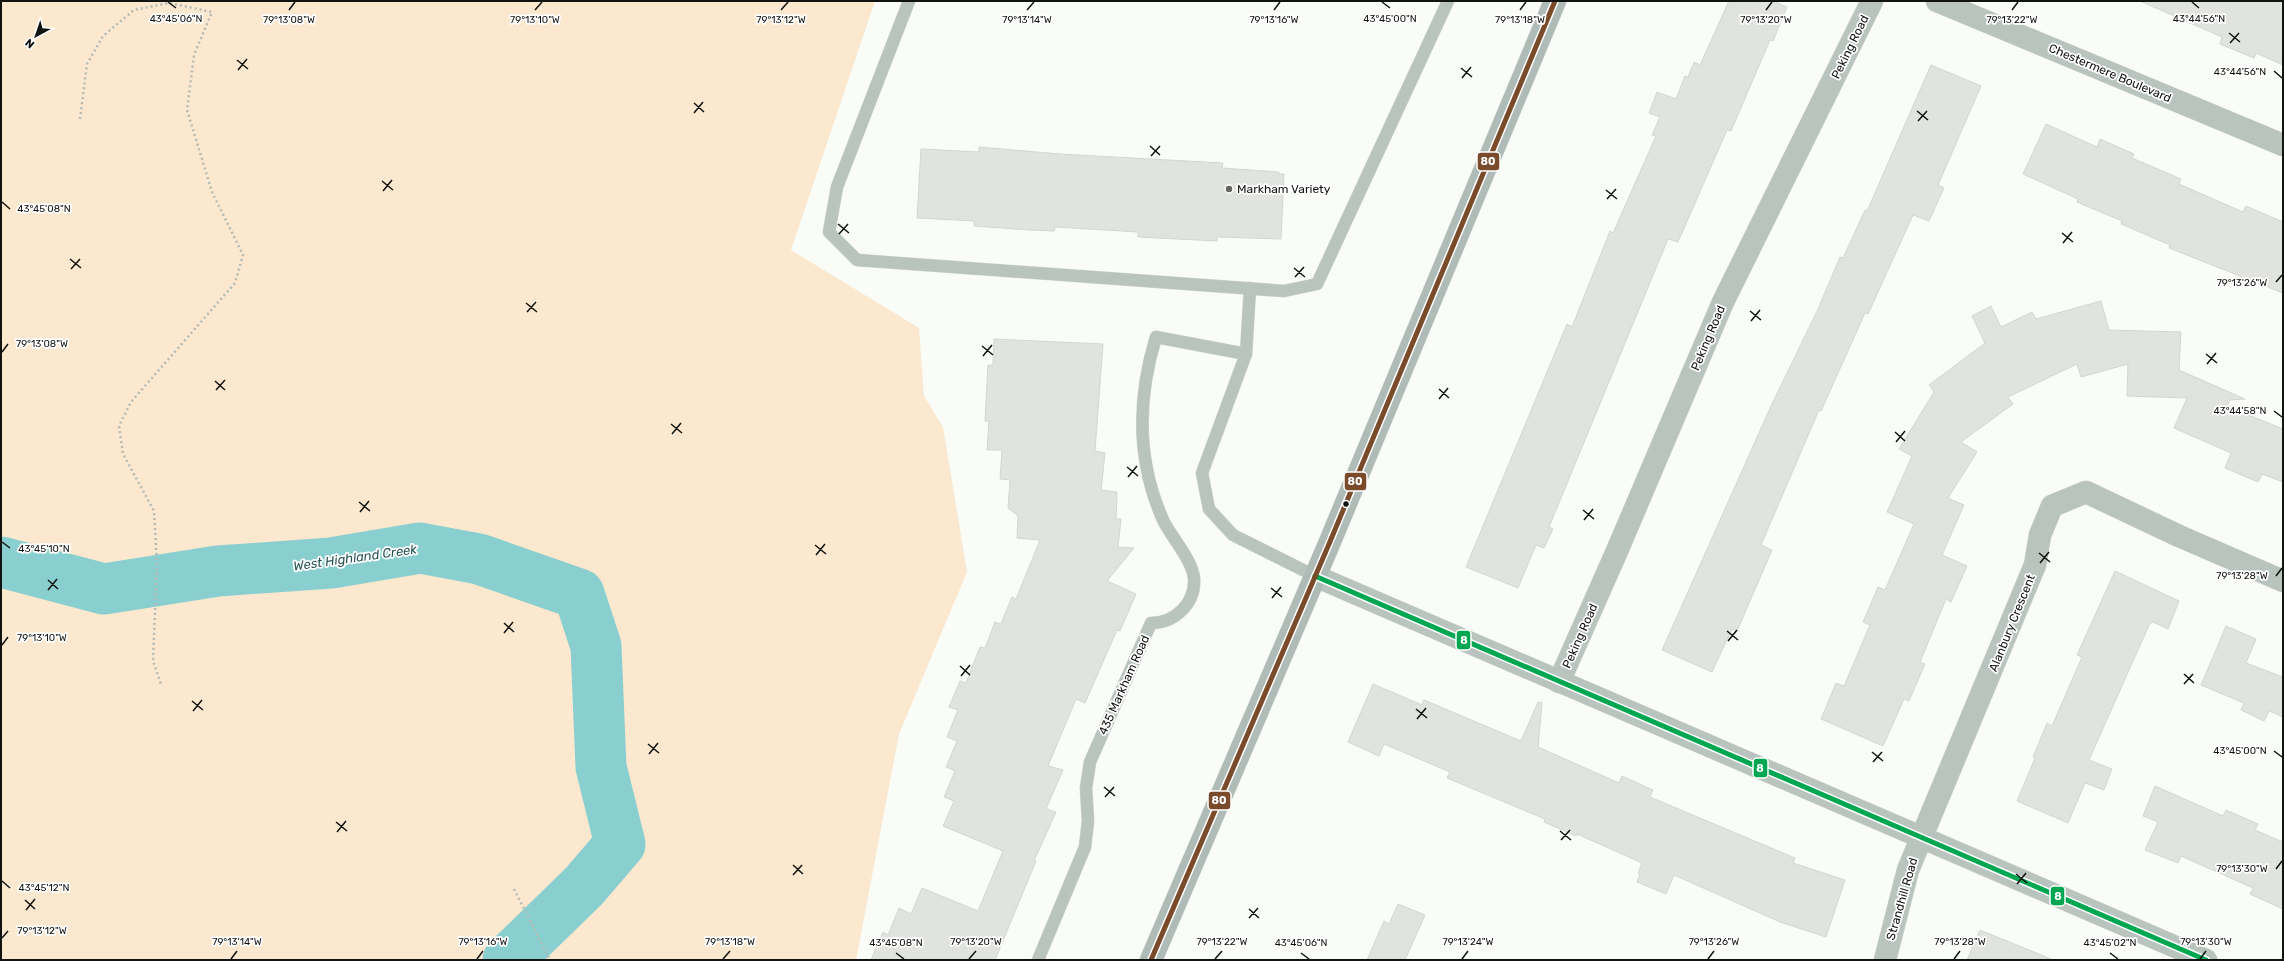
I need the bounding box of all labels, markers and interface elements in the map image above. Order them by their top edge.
text: 43°45'06"N [150,13,202,25]
text: 43°45'00"N [1363,13,1417,25]
street label: Peking Road [1829,13,1871,81]
text: 43°44'56"N [2173,13,2225,25]
text: 79°13'08"W [263,14,315,26]
text: 79°13'10"W [510,14,560,26]
text: 79°13'12"W [756,14,806,26]
text: 79°13'14"W [1002,14,1052,26]
text: 79°13'16"W [1249,14,1299,26]
text: 79°13'18"W [1495,14,1545,26]
text: 79°13'20"W [1740,14,1792,26]
text: 79°13'22"W [1987,14,2037,26]
north arrow [16,16,56,56]
text: N [23,36,37,51]
street label: Chestermere Boulevard [2047,41,2173,105]
text: 43°44'56"N [2214,66,2266,78]
line badge: 80 [1477,152,1500,171]
text: 80 [1481,155,1495,168]
place label: Markham Variety [1237,182,1331,196]
marker: Markham Variety [1224,184,1234,194]
text: 43°45'08"N [17,203,71,215]
text: 79°13'26"W [2217,277,2267,289]
street label: Peking Road [1688,303,1728,373]
text: 79°13'08"W [16,338,68,350]
text: 43°44'58"N [2213,405,2267,417]
line badge: 80 [1344,472,1367,491]
text: 80 [1348,475,1362,488]
unlabelled marker [1341,499,1351,509]
water label: West Highland Creek [292,541,418,575]
text: 43°45'10"N [18,543,70,555]
text: 79°13'28"W [2216,570,2268,582]
street label: Alanbury Crescent [1986,572,2038,674]
street label: Peking Road [1560,602,1600,670]
line badge: 8 [1456,630,1471,650]
text: 79°13'10"W [17,632,67,644]
street label: 435 Markham Road [1096,633,1152,737]
text: 8 [1460,634,1468,647]
text: 43°45'00"N [2213,745,2267,757]
line badge: 8 [1753,758,1768,778]
text: 8 [1756,762,1764,775]
line badge: 80 [1208,791,1231,810]
text: 80 [1212,794,1226,807]
street label: Strandhill Road [1884,856,1920,942]
text: 79°13'30"W [2216,863,2268,875]
text: 43°45'12"N [19,882,69,894]
line badge: 8 [2050,886,2065,906]
text: 8 [2054,890,2062,903]
text: 79°13'12"W [17,925,67,937]
text: 79°13'14"W [212,936,262,948]
text: 79°13'16"W [458,936,508,948]
text: 79°13'18"W [705,936,755,948]
text: 79°13'20"W [950,936,1002,948]
text: 79°13'22"W [1197,936,1247,948]
text: 79°13'24"W [1443,936,1493,948]
text: 79°13'26"W [1689,936,1739,948]
text: 79°13'28"W [1934,936,1986,948]
text: 79°13'30"W [2180,936,2232,948]
text: 43°45'08"N [869,937,923,949]
text: 43°45'06"N [1275,937,1327,949]
text: 43°45'02"N [2084,937,2136,949]

